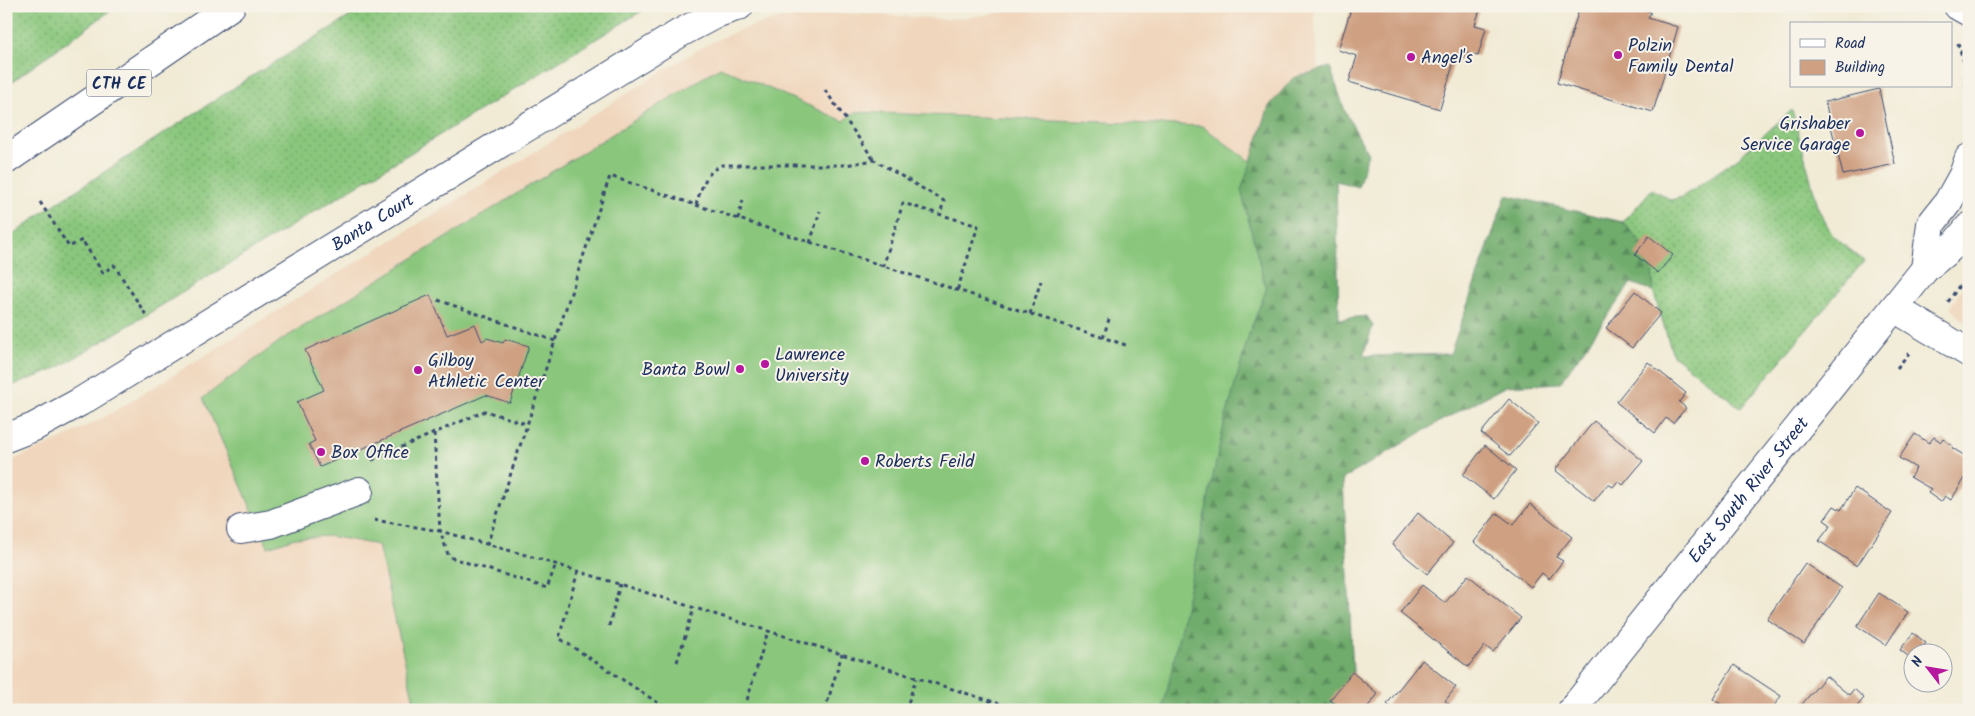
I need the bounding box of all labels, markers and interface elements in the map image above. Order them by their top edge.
legend [1790,22,1952,88]
place label: Polzin Family Dental [1628,32,1734,82]
text: Road [1835,32,1866,56]
place label: Angel's [1421,44,1473,73]
marker: Polzin Family Dental [1612,49,1624,61]
marker: Angel's [1405,51,1417,63]
text: Building [1835,56,1885,80]
road number: CTH CE [86,70,152,96]
place label: Grishaber Service Garage [1741,110,1851,160]
marker: Grishaber Service Garage [1854,127,1866,139]
street label: Banta Court [326,186,421,260]
place label: Lawrence University [775,341,849,391]
place label: Gilboy Athletic Center [428,347,545,397]
place label: Banta Bowl [642,356,731,385]
marker: Lawrence University [759,358,771,370]
marker: Banta Bowl [734,363,746,375]
marker: Gilboy Athletic Center [412,364,424,376]
street label: East South River Street [1682,410,1818,570]
place label: Box Office [331,439,409,468]
marker: Box Office [315,446,327,458]
place label: Roberts Feild [875,448,975,477]
marker: Roberts Feild [859,455,871,467]
north arrow [1902,644,1952,694]
text: N [1906,652,1930,671]

